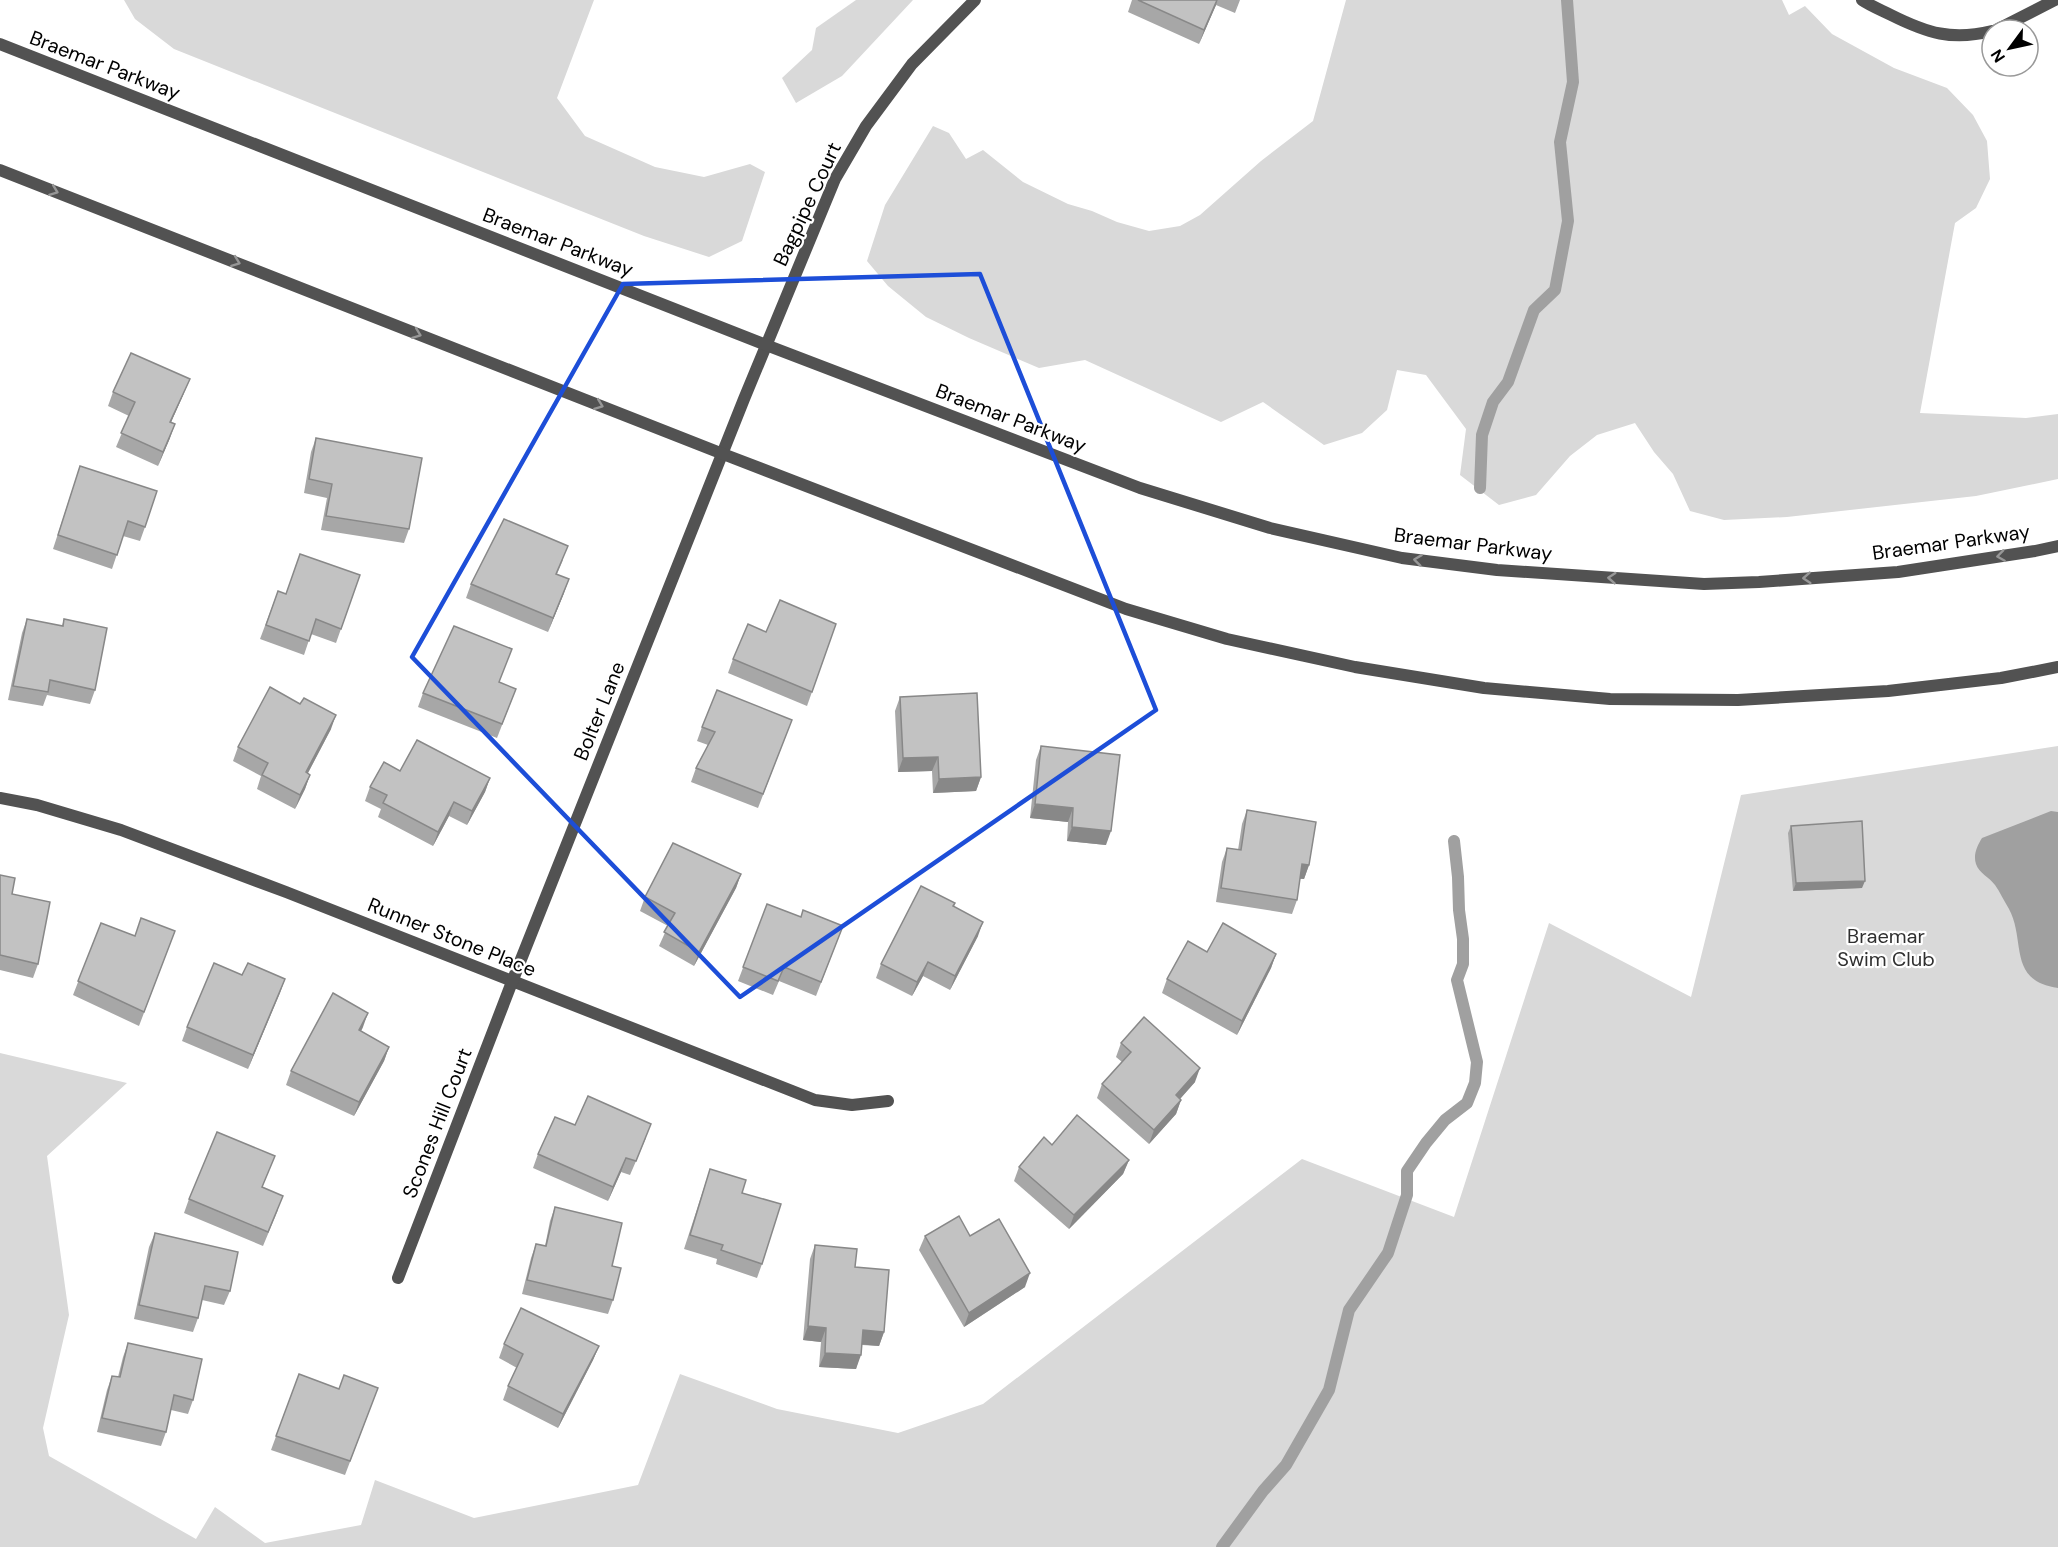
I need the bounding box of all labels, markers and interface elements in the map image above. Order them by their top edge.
north arrow [1980,18,2040,78]
street label: Braemar Parkway [26,24,184,106]
text: N [1986,45,2010,67]
street label: Bagpipe Court [767,138,847,270]
one-way arrow [48,184,59,196]
street label: Braemar Parkway [479,201,637,283]
one-way arrow [230,255,241,267]
one-way arrow [411,327,422,339]
street label: Braemar Parkway [932,377,1090,459]
one-way arrow [593,398,604,410]
street label: Braemar Parkway [1870,518,2032,566]
street label: Braemar Parkway [1392,521,1554,567]
one-way arrow [1996,550,2005,562]
one-way arrow [1414,554,1423,567]
one-way arrow [1608,571,1617,584]
one-way arrow [1802,572,1811,585]
street label: Bolter Lane [567,658,631,764]
street label: Runner Stone Place [364,891,540,983]
park label: Braemar Swim Club [1837,923,1935,972]
street label: Scones Hill Court [396,1044,478,1202]

